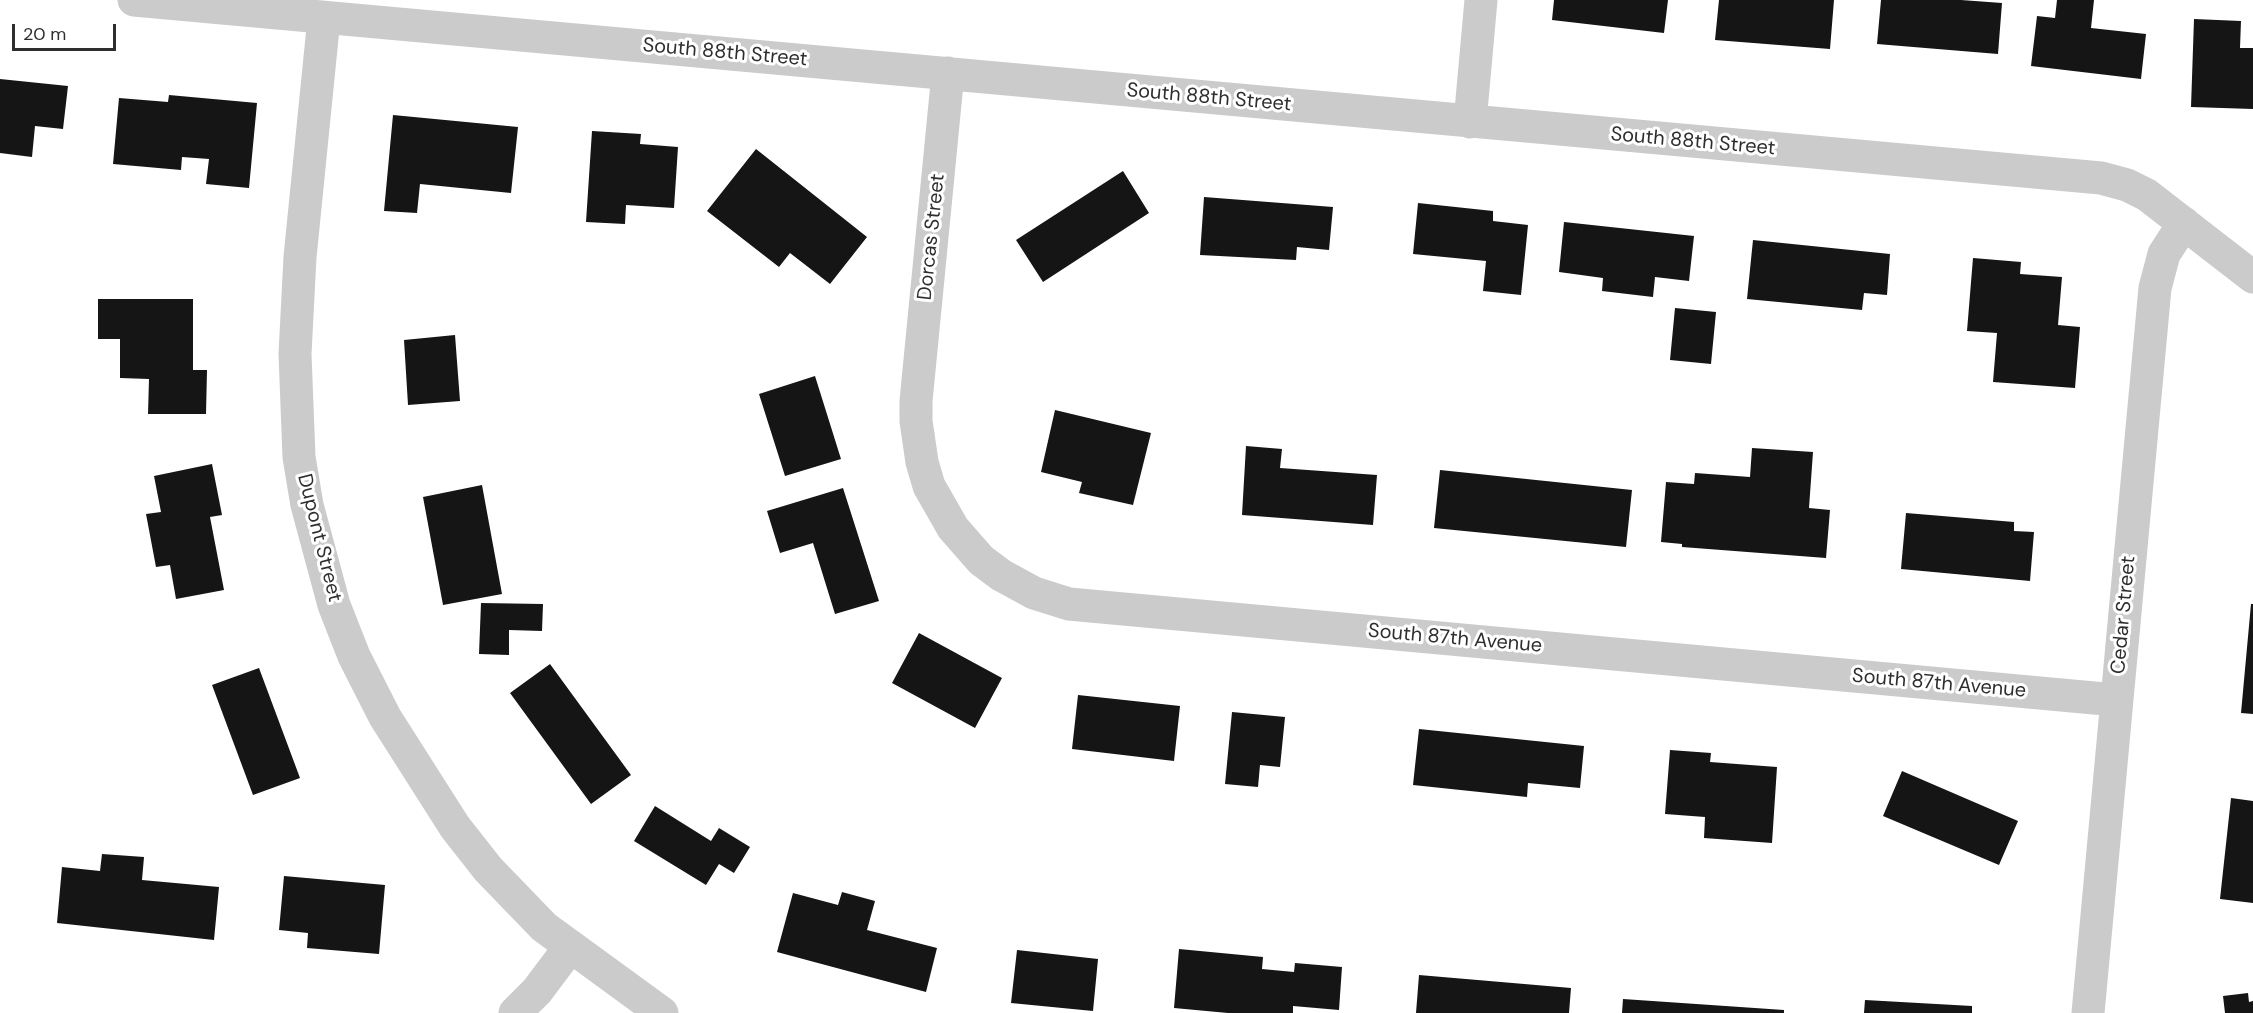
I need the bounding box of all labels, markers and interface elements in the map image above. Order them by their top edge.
scale bar [15,12,118,50]
text: 20 m [23,22,66,46]
street label: South 88th Street [642,34,808,72]
street label: South 88th Street [1126,79,1292,117]
street label: South 88th Street [1610,123,1776,161]
street label: Dorcas Street [913,173,951,301]
street label: Dupont Street [292,472,346,604]
street label: Cedar Street [2107,555,2141,675]
street label: South 87th Avenue [1367,619,1543,659]
street label: South 87th Avenue [1851,664,2027,704]

